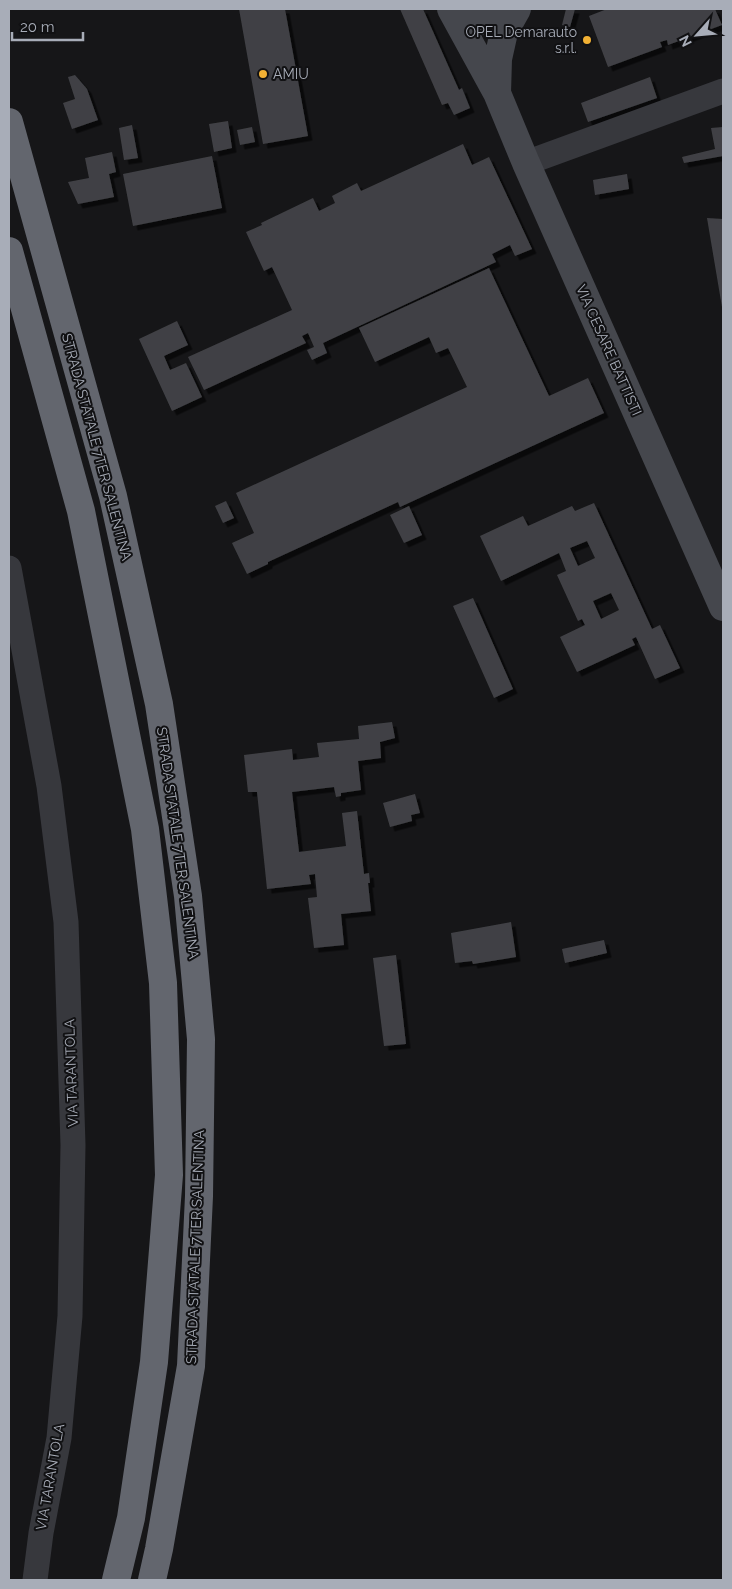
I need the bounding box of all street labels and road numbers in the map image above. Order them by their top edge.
street label: VIA CESARE BATTISTI [573,282,645,418]
street label: STRADA STATALE 7TER SALENTINA [59,332,135,563]
street label: STRADA STATALE 7TER SALENTINA [154,726,202,961]
street label: VIA TARANTOLA [61,1018,81,1127]
street label: STRADA STATALE 7TER SALENTINA [183,1129,207,1364]
street label: VIA TARANTOLA [33,1422,67,1532]

